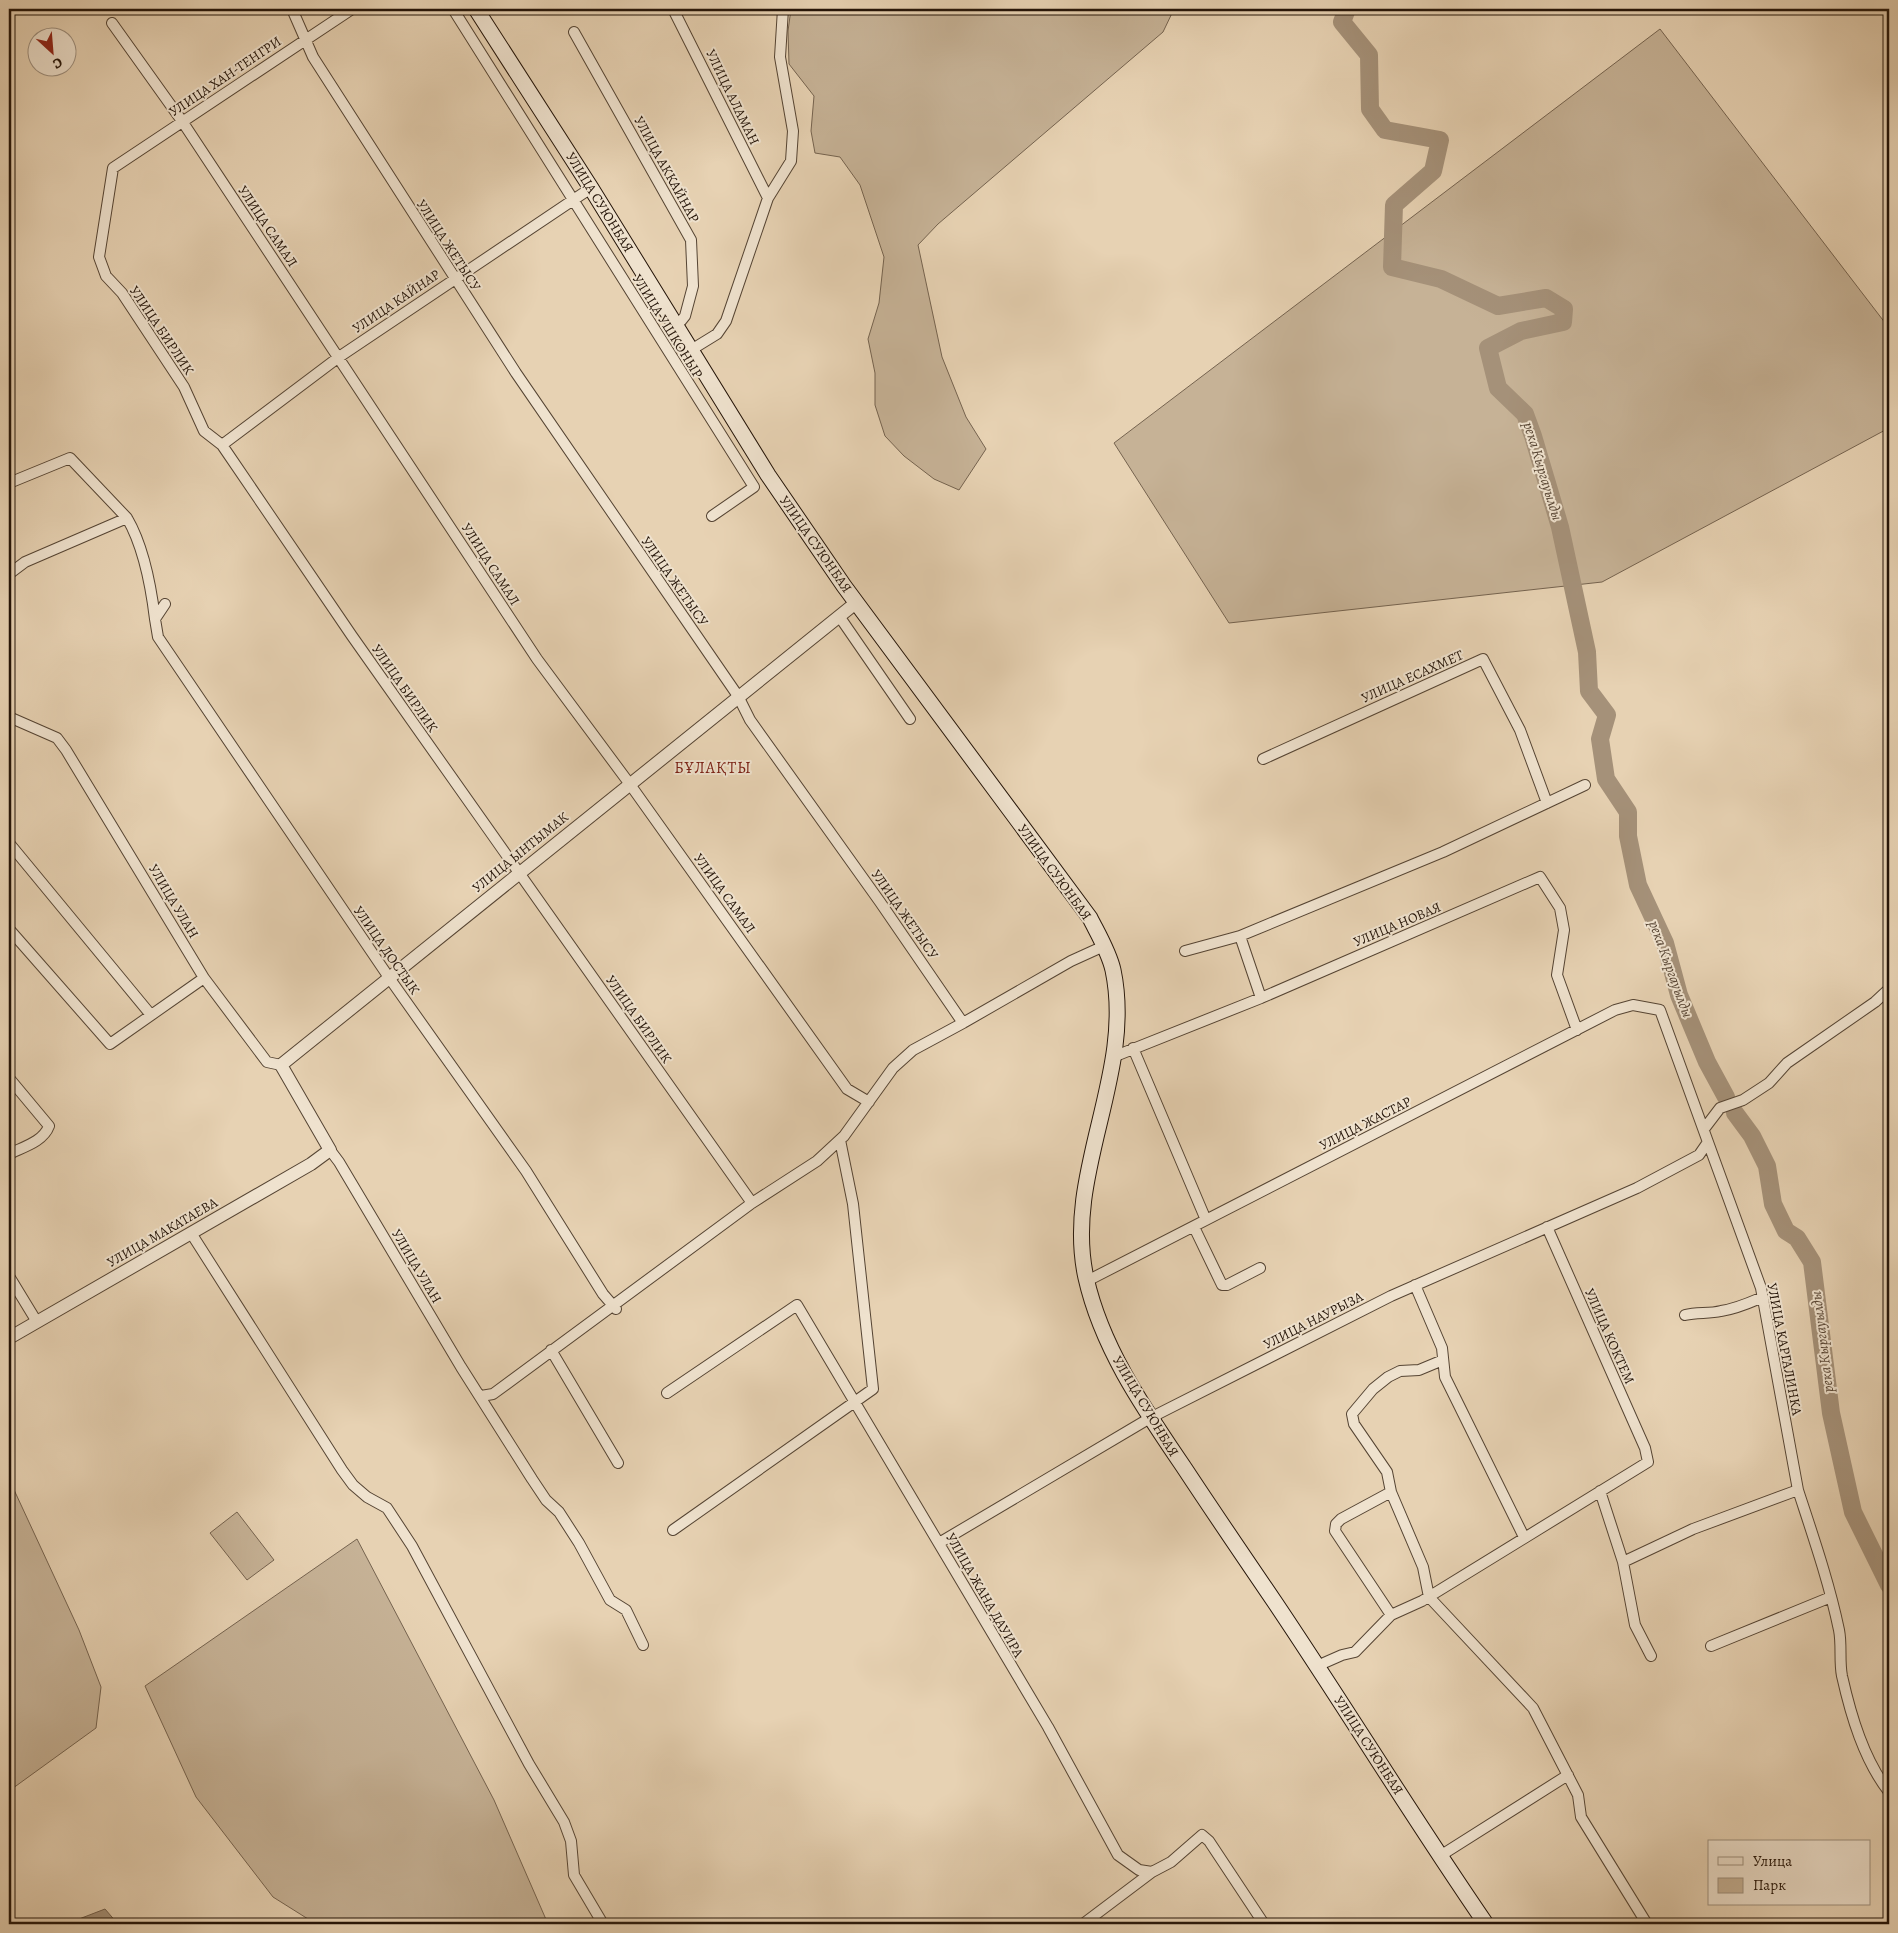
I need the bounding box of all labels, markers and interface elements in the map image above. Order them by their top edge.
north arrow [28,28,78,78]
street label: УЛИЦА ХАН-ТЕНГРИ [166,32,285,121]
street label: УЛИЦА АЛАМАН [701,46,764,148]
text: С [49,53,66,74]
street label: УЛИЦА АККАЙНАР [629,113,704,226]
street label: УЛИЦА СУЮНБАЯ [561,149,638,256]
street label: УЛИЦА САМАЛ [233,182,302,271]
street label: УЛИЦА ЖЕТЫСУ [412,196,485,295]
street label: УЛИЦА КАЙНАР [349,265,444,338]
street label: УЛИЦА УШКОНЫР [628,271,707,382]
street label: УЛИЦА БИРЛИК [125,282,198,378]
water label: река Кыргауылды [1518,418,1567,523]
street label: УЛИЦА СУЮНБАЯ [775,492,856,597]
street label: УЛИЦА САМАЛ [457,519,524,609]
street label: УЛИЦА ЖЕТЫСУ [637,533,713,630]
street label: УЛИЦА БИРЛИК [367,641,442,736]
street label: УЛИЦА ЕСАХМЕТ [1358,645,1467,707]
district label: БҰЛАҚТЫ [674,757,752,779]
street label: УЛИЦА ЫНТЫМАК [468,808,572,897]
street label: УЛИЦА СУЮНБАЯ [1013,820,1096,924]
street label: УЛИЦА САМАЛ [689,849,760,937]
street label: УЛИЦА УЛАН [144,861,203,942]
street label: УЛИЦА ЖЕТЫСУ [867,866,943,963]
street label: УЛИЦА НОВАЯ [1350,897,1444,951]
street label: УЛИЦА ДОСТЫК [349,902,424,998]
water label: река Кыргауылды [1644,917,1698,1020]
street label: УЛИЦА БИРЛИК [601,972,676,1067]
street label: УЛИЦА ЖАСТАР [1316,1092,1415,1155]
street label: УЛИЦА МАКАТАЕВА [103,1193,222,1272]
street label: УЛИЦА УЛАН [387,1226,446,1307]
street label: УЛИЦА КАРГАЛИНКА [1762,1281,1807,1418]
street label: УЛИЦА КОКТЕМ [1580,1285,1639,1387]
street label: УЛИЦА НАУРЫЗА [1260,1287,1367,1354]
water label: река Кыргауылды [1806,1290,1838,1395]
street label: УЛИЦА СУЮНБАЯ [1108,1352,1183,1460]
street label: УЛИЦА ЖАНА ДАУИРА [941,1529,1028,1662]
street label: УЛИЦА СУЮНБАЯ [1329,1692,1408,1799]
legend [1708,1840,1870,1906]
text: Улица [1753,1851,1792,1871]
text: Парк [1753,1875,1786,1895]

